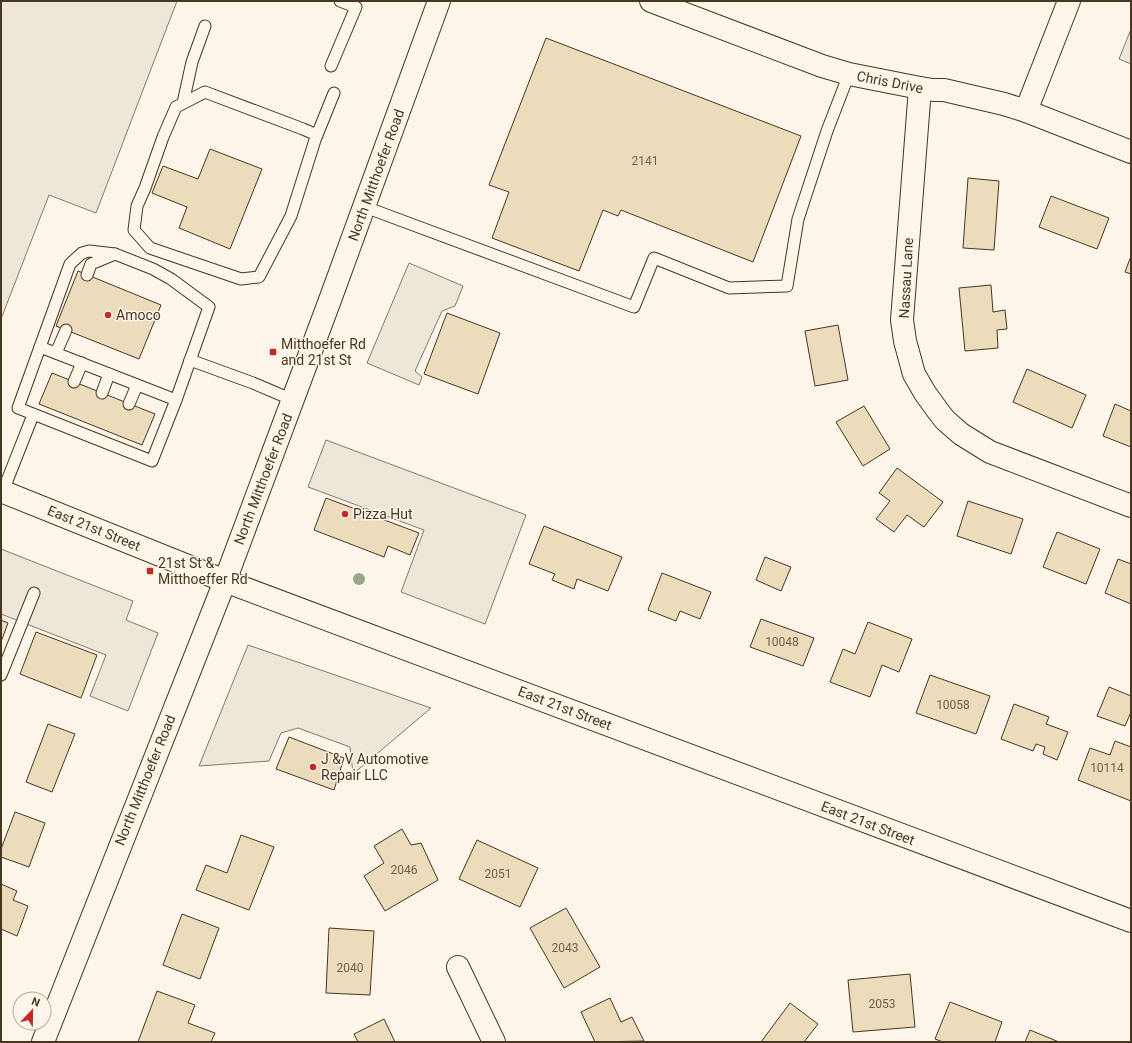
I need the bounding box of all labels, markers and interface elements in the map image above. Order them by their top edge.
street label: Chris Drive [856,68,924,96]
street label: North Mitthoefer Road [345,107,407,243]
house number: 2141 [632,154,658,168]
street label: Nassau Lane [896,237,916,319]
place label: Amoco [116,307,161,323]
marker: Amoco [103,310,113,320]
place label: Mitthoefer Rd and 21st St [281,336,366,368]
marker: Mitthoefer Rd and 21st St [268,347,278,357]
street label: North Mitthoefer Road [231,411,295,547]
street label: East 21st Street [45,502,143,554]
place label: Pizza Hut [353,506,413,522]
marker: Pizza Hut [340,509,350,519]
place label: 21st St & Mitthoeffer Rd [158,555,248,587]
marker: 21st St & Mitthoeffer Rd [145,566,155,576]
house number: 10048 [765,635,799,649]
street label: East 21st Street [516,683,614,733]
house number: 10058 [936,698,970,712]
street label: North Mitthoefer Road [112,712,178,848]
place label: J & V Automotive Repair LLC [321,751,428,783]
house number: 10114 [1090,761,1124,775]
marker: J & V Automotive Repair LLC [308,762,318,772]
street label: East 21st Street [819,798,917,848]
house number: 2046 [391,863,418,877]
house number: 2051 [485,867,511,881]
house number: 2043 [552,941,578,955]
house number: 2040 [337,961,364,975]
north arrow [12,991,52,1031]
text: N [30,995,42,1010]
house number: 2053 [869,997,895,1011]

